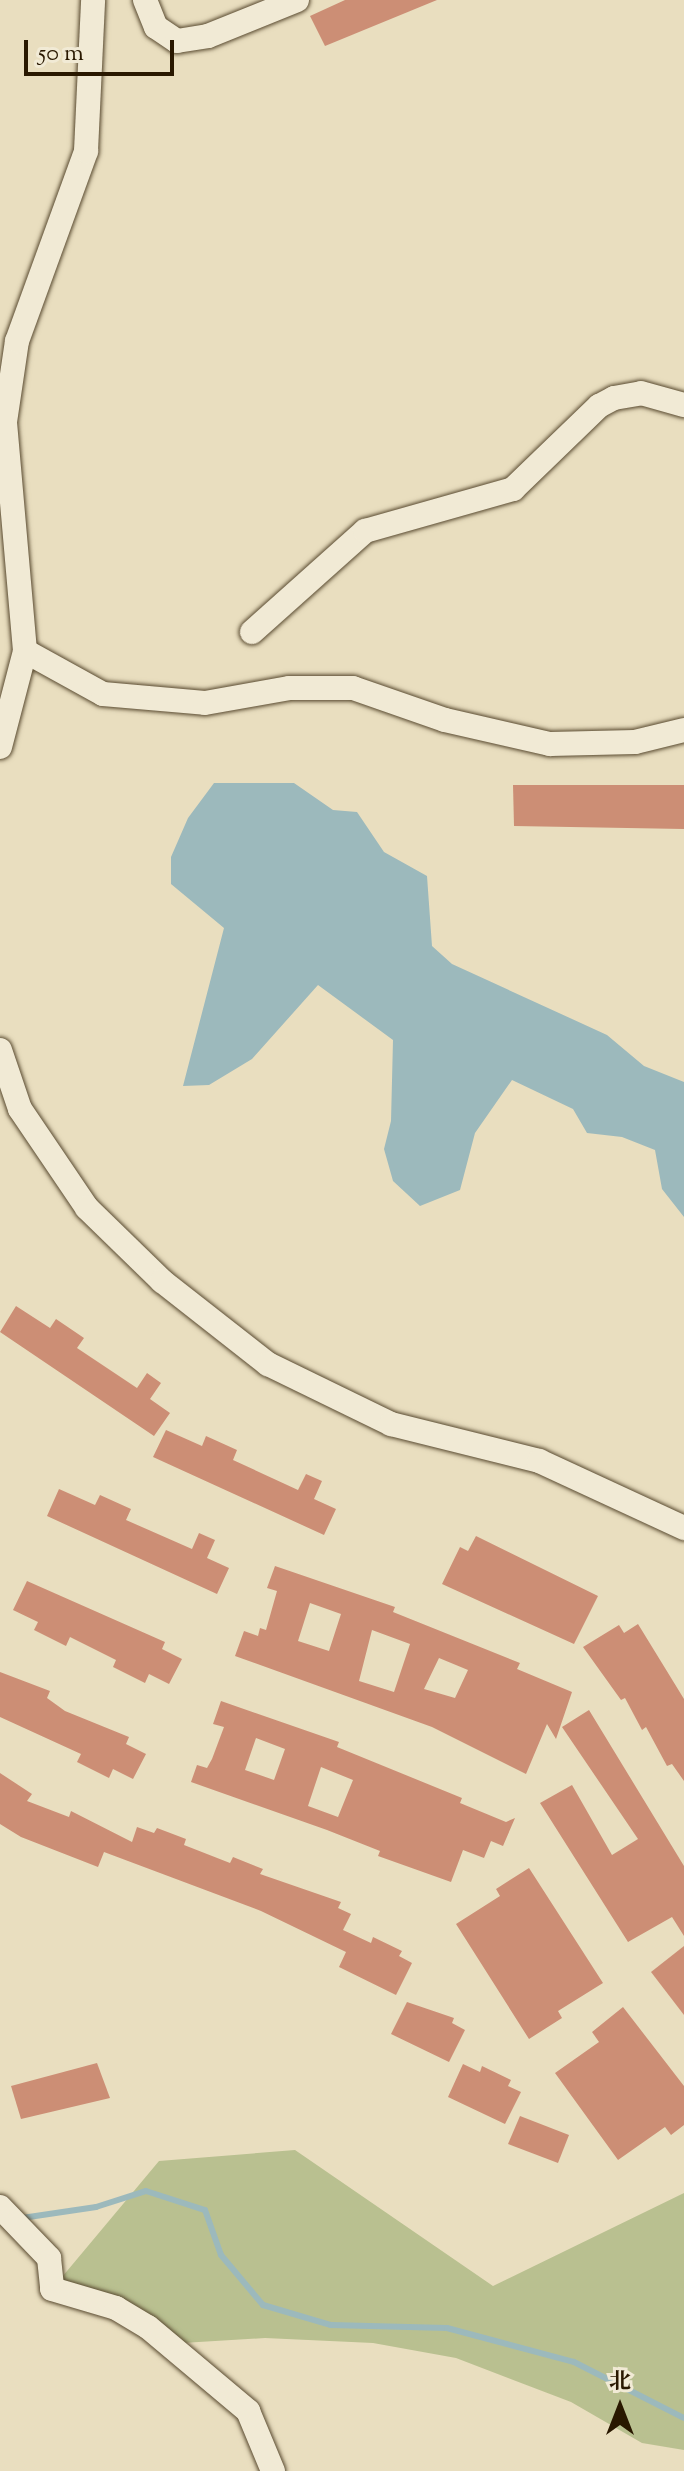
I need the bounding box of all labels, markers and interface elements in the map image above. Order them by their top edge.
scale bar [28,24,178,74]
text: 50 m [38,37,84,71]
north arrow [580,2367,660,2447]
text: 北 [609,2367,631,2399]

